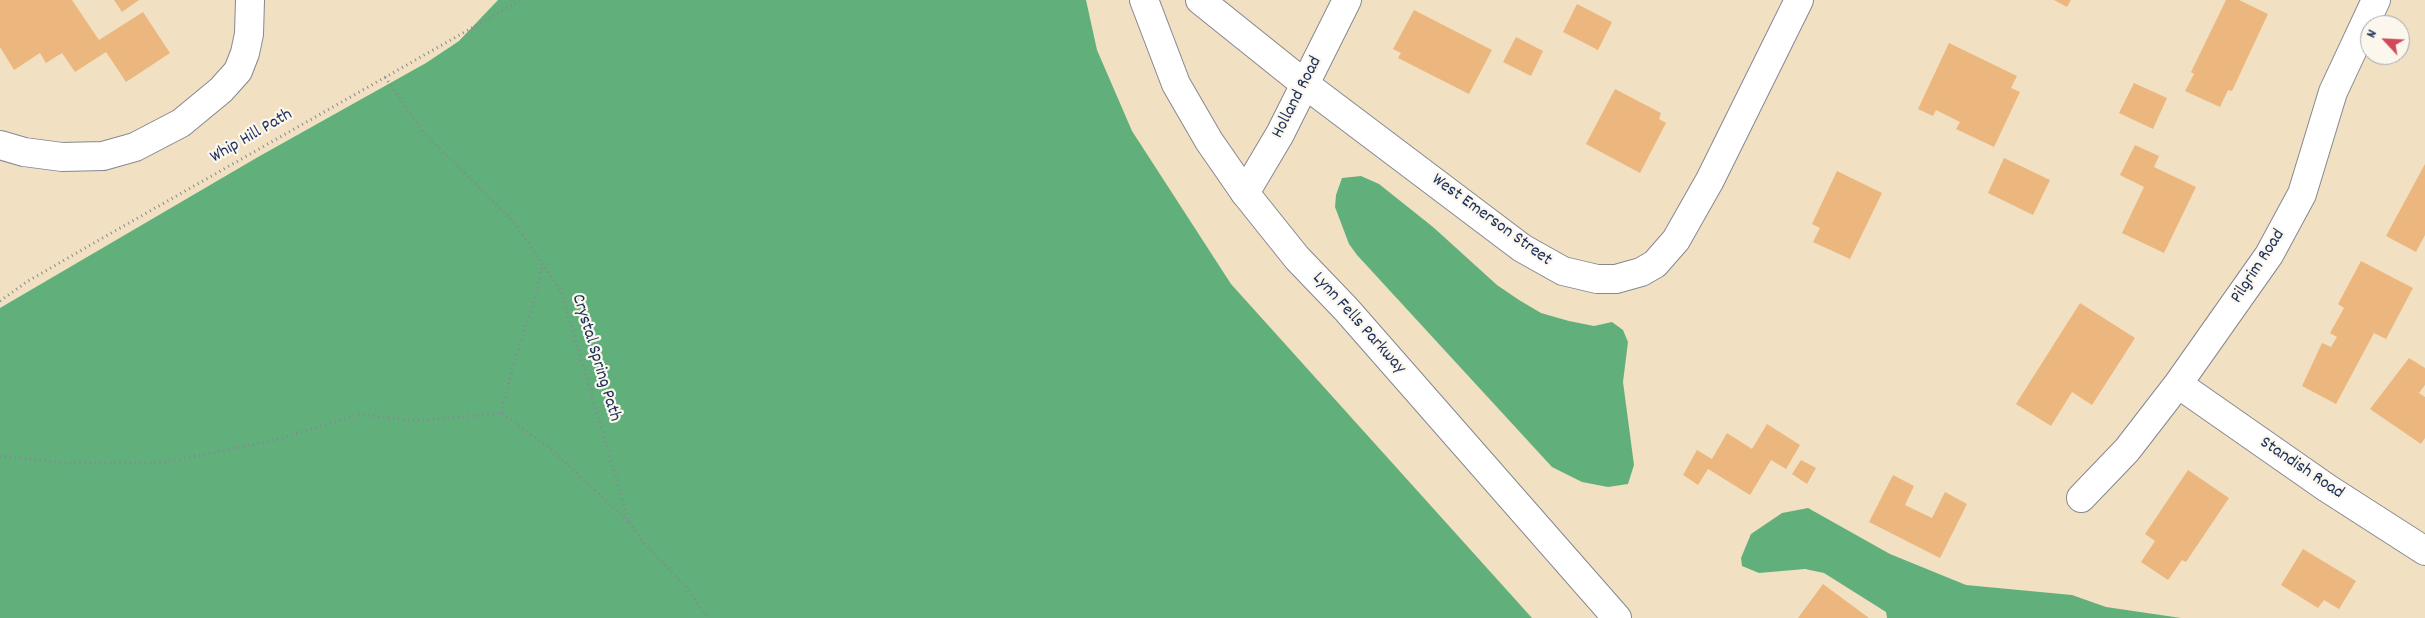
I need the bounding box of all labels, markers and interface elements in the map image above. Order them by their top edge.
north arrow [2360,15,2410,65]
text: N [2362,27,2383,41]
street label: Holland Road [1268,54,1328,142]
street label: Whip Hill Path [207,105,297,169]
street label: West Emerson Street [1427,170,1555,272]
street label: Pilgrim Road [2227,226,2291,308]
street label: Lynn Fells Parkway [1307,269,1409,379]
street label: Crystal Spring Path [565,292,625,424]
street label: Standish Road [2255,433,2347,505]

